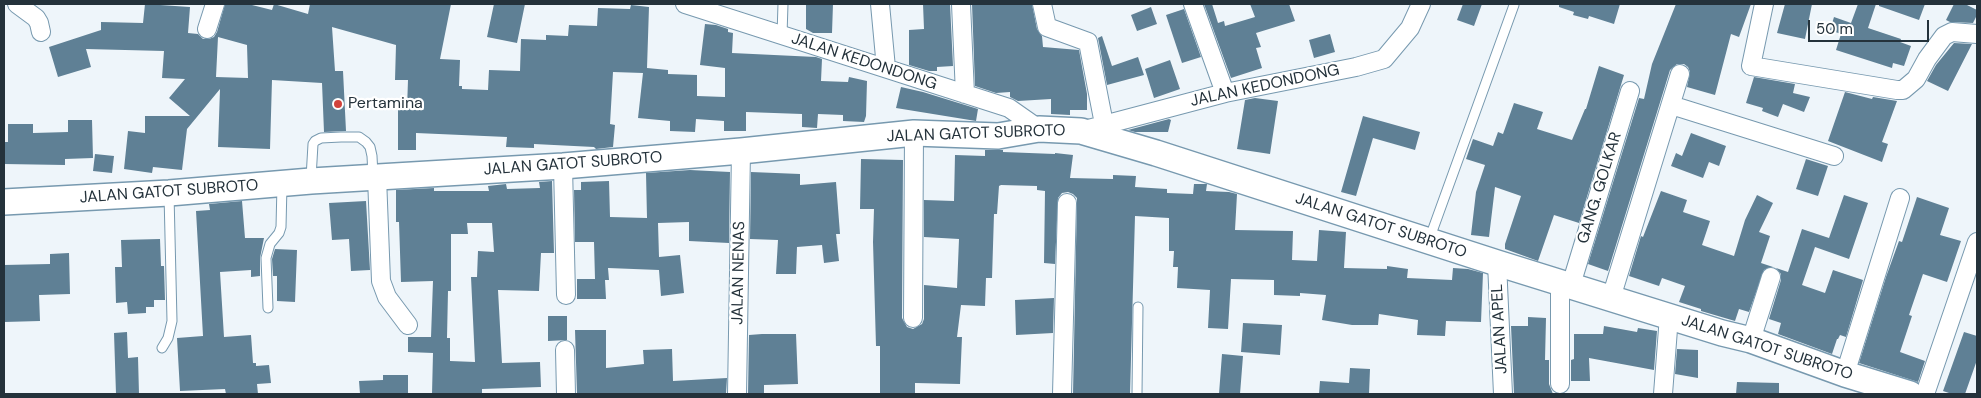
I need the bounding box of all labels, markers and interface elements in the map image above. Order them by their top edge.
scale bar [1811,10,1932,42]
text: 50 m [1816,19,1853,39]
street label: JALAN KEDONDONG [789,29,939,95]
street label: JALAN KEDONDONG [1189,61,1341,111]
place label: Pertamina [348,94,423,114]
marker: Pertamina [332,98,344,110]
street label: JALAN GATOT SUBROTO [886,121,1066,147]
street label: GANG. GOLKAR [1574,130,1626,246]
street label: JALAN GATOT SUBROTO [483,148,663,180]
street label: JALAN GATOT SUBROTO [79,176,259,208]
street label: JALAN GATOT SUBROTO [1293,189,1469,263]
street label: JALAN NENAS [728,221,750,325]
street label: JALAN APEL [1488,284,1512,374]
street label: JALAN GATOT SUBROTO [1679,311,1855,385]

